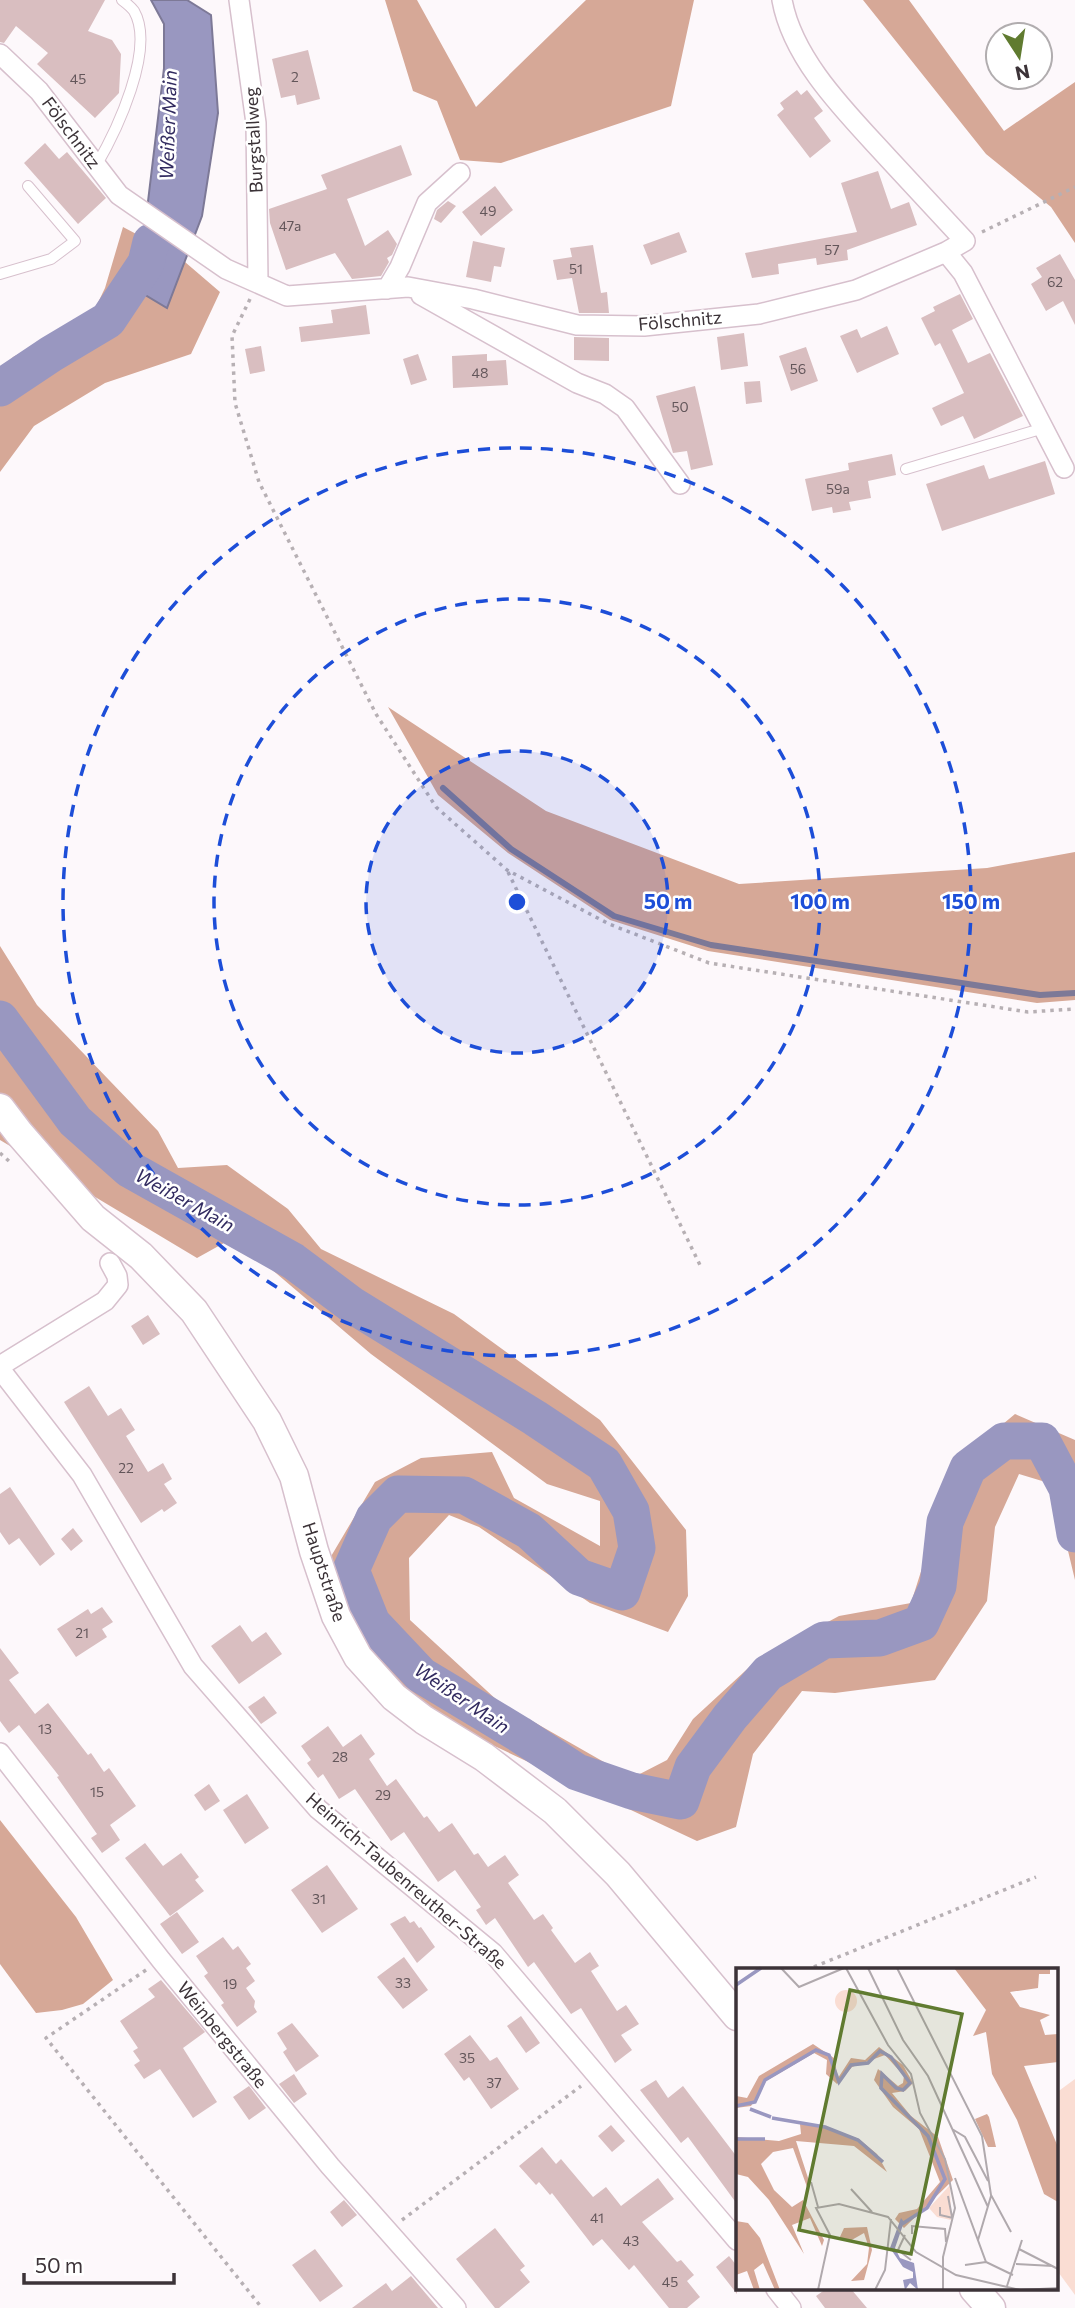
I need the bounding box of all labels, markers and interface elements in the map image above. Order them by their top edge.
north arrow [984,21,1054,91]
text: N [1013,60,1032,86]
house number: 2 [291,68,299,85]
house number: 45 [70,70,86,87]
water label: Weißer Main [154,70,181,180]
street label: Burgstallweg [239,86,267,194]
street label: Fölschnitz [38,92,106,173]
house number: 49 [480,202,496,219]
house number: 47a [279,217,301,234]
house number: 57 [824,241,840,258]
house number: 51 [569,260,583,277]
house number: 62 [1047,273,1063,290]
street label: Fölschnitz [637,305,723,335]
house number: 56 [790,360,806,377]
house number: 48 [472,364,488,381]
house number: 50 [671,398,689,415]
house number: 59a [826,480,850,497]
text: 50 m [644,888,692,913]
text: 100 m [790,888,850,913]
text: 150 m [942,888,1000,913]
centre of rings [505,890,529,914]
water label: Weißer Main [132,1163,239,1236]
house number: 22 [118,1459,134,1476]
street label: Hauptstraße [299,1519,351,1624]
house number: 21 [75,1624,89,1641]
water label: Weißer Main [410,1657,514,1738]
house number: 13 [38,1720,52,1737]
house number: 28 [332,1748,348,1765]
house number: 15 [90,1783,104,1800]
house number: 29 [375,1786,391,1803]
street label: Heinrich-Taubenreuther-Straße [302,1787,511,1973]
house number: 31 [312,1890,326,1907]
inset map [736,1968,1058,2290]
house number: 33 [395,1974,411,1991]
house number: 19 [223,1975,237,1992]
street label: Weinbergstraße [173,1977,273,2092]
house number: 35 [459,2049,475,2066]
house number: 37 [486,2074,502,2091]
house number: 41 [590,2209,604,2226]
house number: 43 [623,2232,639,2249]
scale bar [24,2242,175,2286]
text: 50 m [35,2252,83,2277]
house number: 45 [662,2273,678,2290]

